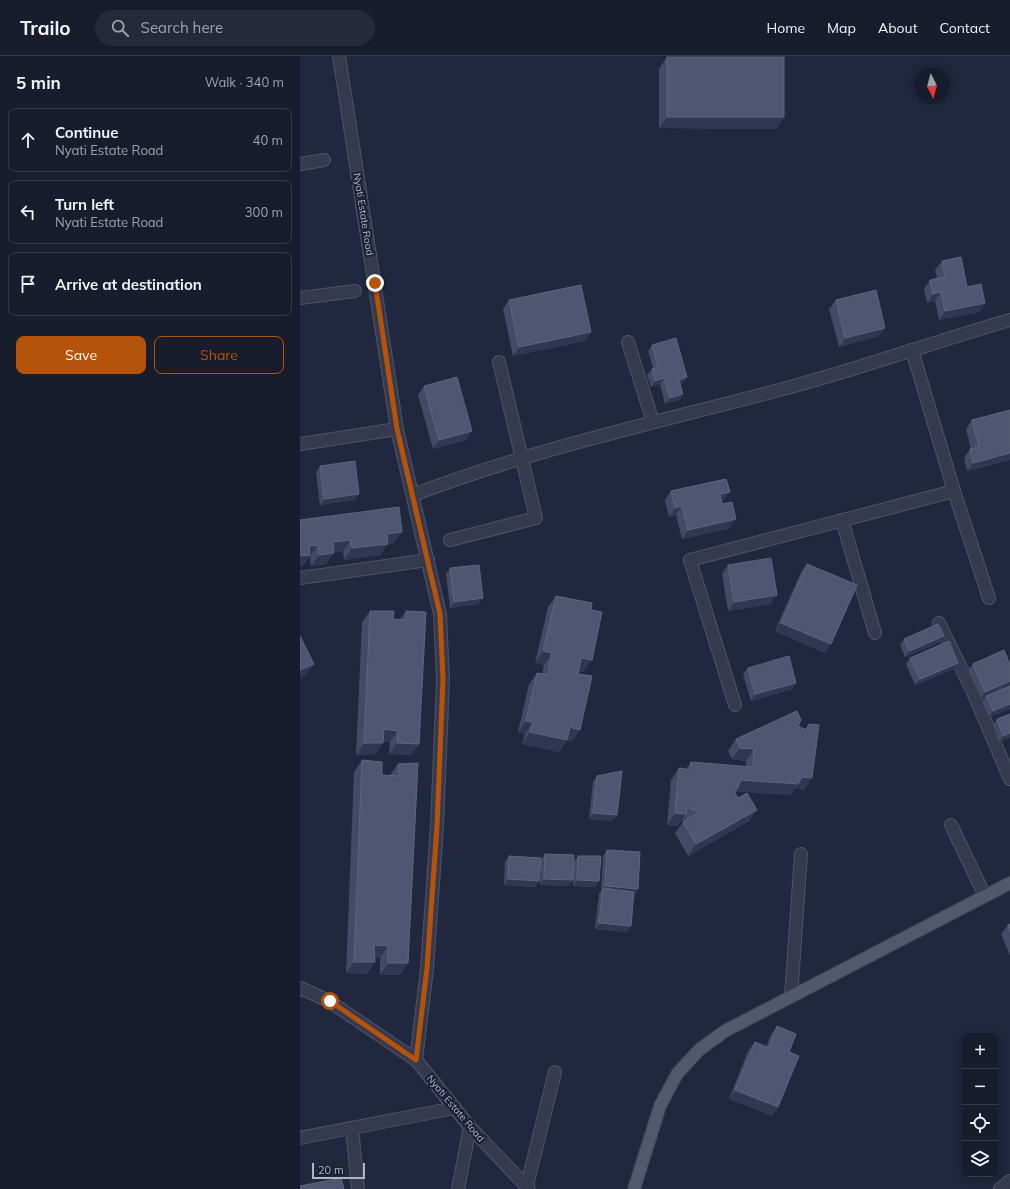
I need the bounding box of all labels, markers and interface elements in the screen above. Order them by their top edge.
search box [95,10,375,46]
text: Trailo [20,16,71,40]
icon: search [109,17,131,39]
text: Search here [141,18,223,37]
text: Home [766,19,805,37]
text: Map [827,19,856,37]
text: About [878,19,918,37]
text: Contact [940,19,990,37]
north arrow [914,68,950,104]
text: 5 min [16,72,61,93]
text: Walk · 340 m [205,74,284,90]
text: Continue [55,123,118,142]
icon: ahead [17,129,39,151]
text: 40 m [253,132,283,148]
text: Nyati Estate Road [55,142,163,158]
street label: Nyati Estate Road [351,172,376,256]
text: Turn left [55,195,114,214]
icon: left [17,201,39,223]
text: 300 m [245,204,283,220]
text: Nyati Estate Road [55,214,163,230]
icon: arrive [17,273,39,295]
route end [366,274,384,292]
text: Arrive at destination [55,275,202,294]
button: Save [16,336,146,374]
button: Share [154,336,284,374]
route start [321,992,339,1010]
map controls [962,1033,998,1177]
button: + [962,1033,998,1069]
button: − [962,1069,998,1105]
street label: Nyati Estate Road [424,1072,487,1144]
button: locate [962,1105,998,1141]
button: layers [962,1141,998,1177]
scale bar [312,1161,365,1180]
text: 20 m [318,1163,344,1177]

